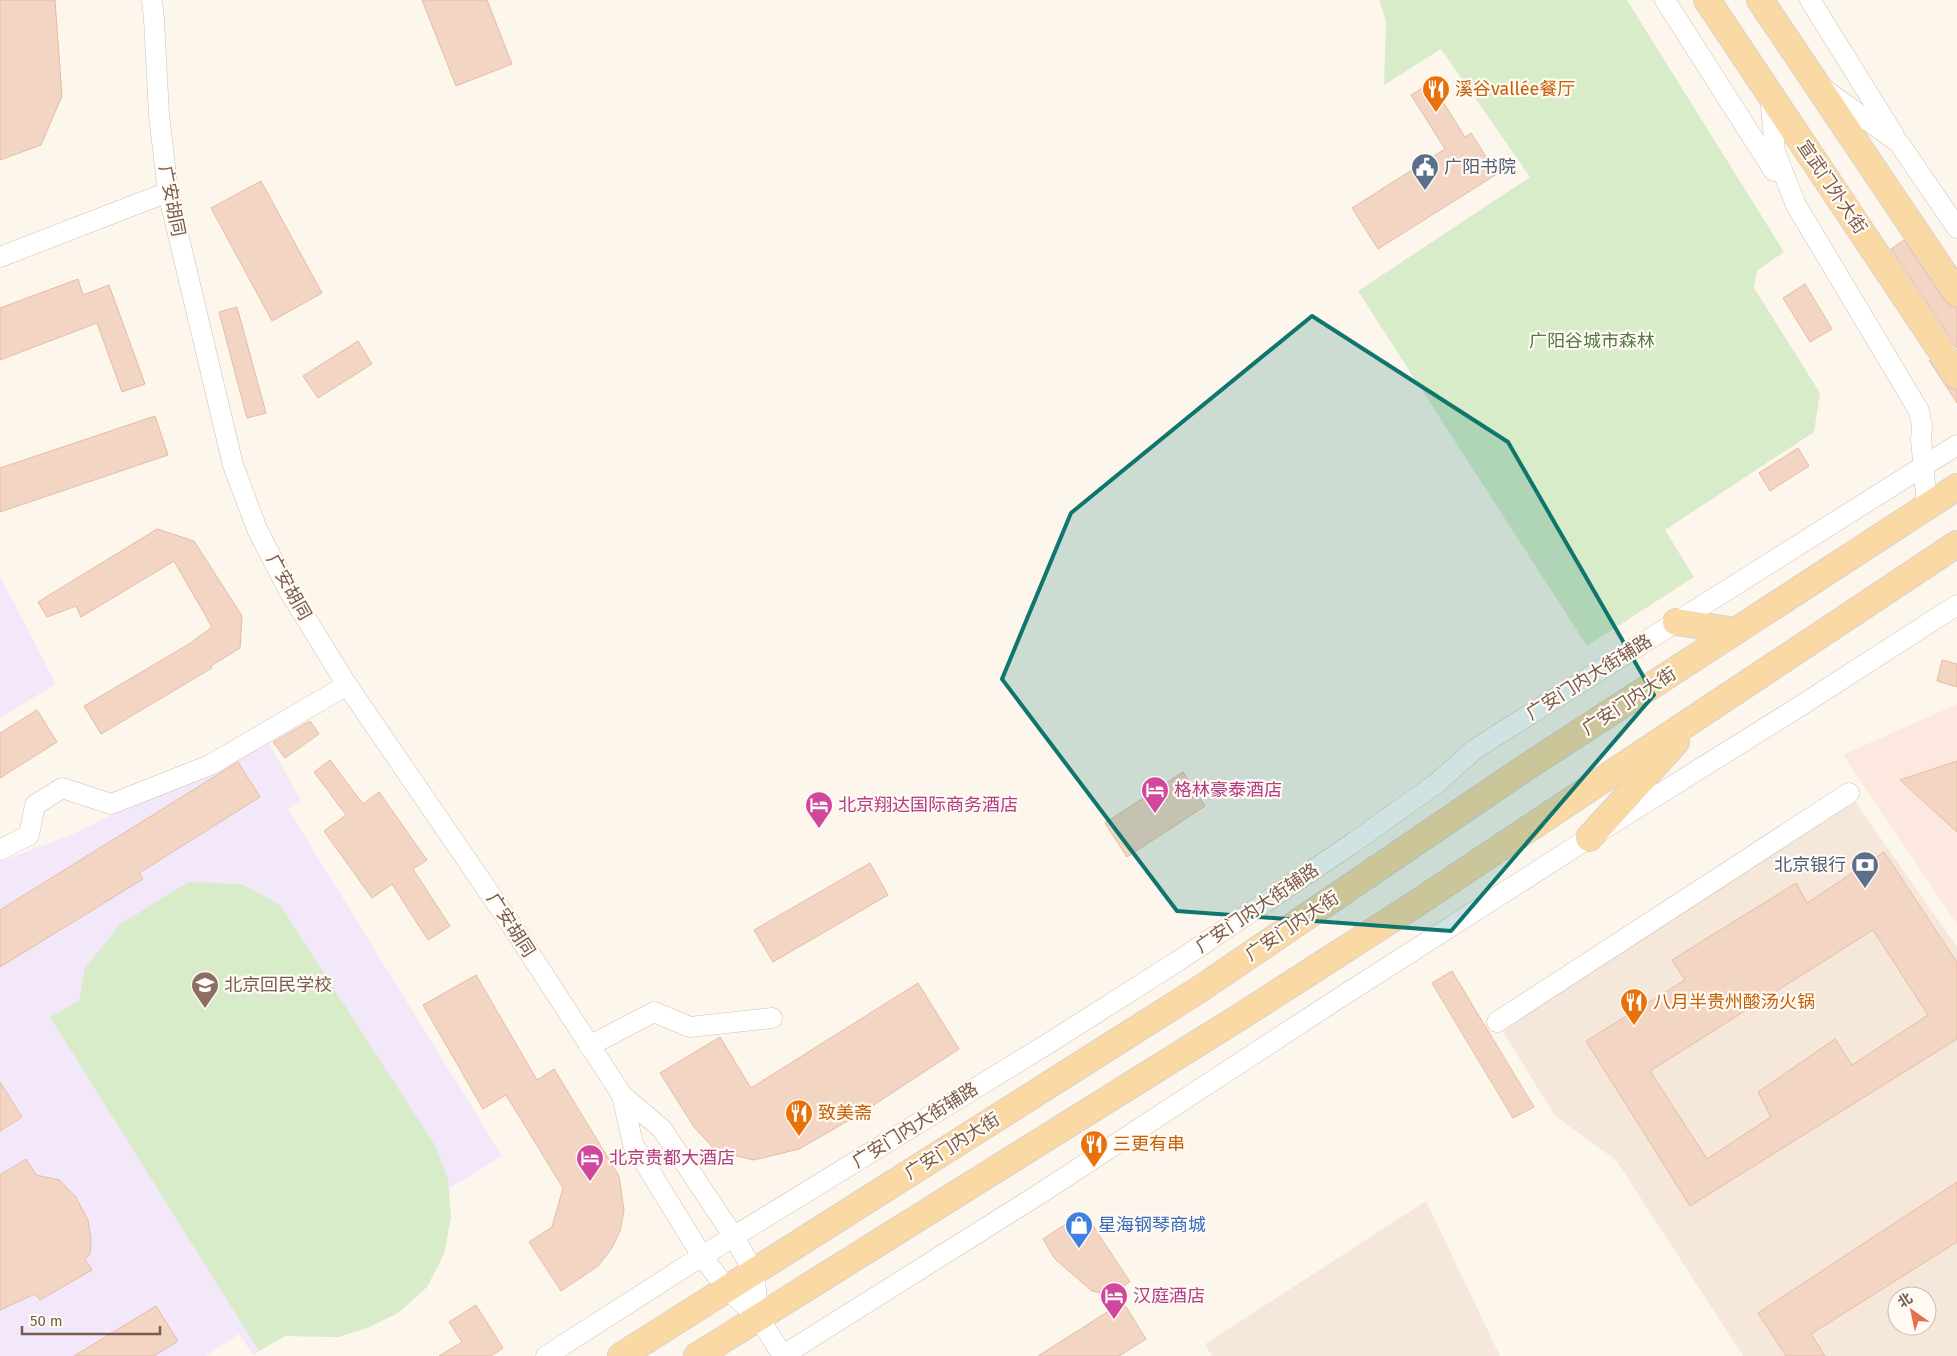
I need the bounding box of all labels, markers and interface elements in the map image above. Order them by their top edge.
restaurant icon: 溪谷vallée餐厅 [1421,74,1451,113]
place label: 溪谷vallée餐厅 [1455,78,1575,100]
street label: 宣武门外大街 [1793,136,1871,238]
public building icon: 广阳书院 [1410,152,1440,191]
place label: 广阳书院 [1444,156,1516,178]
street label: 广安胡同 [154,164,190,238]
park label: 广阳谷城市森林 [1529,330,1655,352]
street label: 广安胡同 [262,550,316,624]
street label: 广安门内大街辅路 [1522,630,1656,724]
street label: 广安门内大街 [1578,663,1680,739]
hotel icon: 格林豪泰酒店 [1140,775,1170,814]
place label: 格林豪泰酒店 [1174,779,1282,801]
hotel icon: 北京翔达国际商务酒店 [804,790,834,829]
place label: 北京翔达国际商务酒店 [838,794,1018,816]
bank icon: 北京银行 [1850,850,1880,889]
place label: 北京银行 [1774,854,1846,876]
street label: 广安门内大街辅路 [1191,859,1323,957]
street label: 广安门内大街 [1241,887,1343,965]
street label: 广安胡同 [482,889,540,961]
school or university icon: 北京回民学校 [190,970,220,1009]
place label: 北京回民学校 [224,974,332,996]
restaurant icon: 八月半贵州酸汤火锅 [1619,987,1649,1026]
place label: 八月半贵州酸汤火锅 [1653,991,1815,1013]
street label: 广安门内大街辅路 [848,1078,982,1172]
restaurant icon: 致美斋 [784,1098,814,1137]
place label: 致美斋 [818,1102,872,1124]
street label: 广安门内大街 [900,1108,1004,1184]
restaurant icon: 三更有串 [1079,1129,1109,1168]
place label: 三更有串 [1113,1133,1185,1155]
hotel icon: 北京贵都大酒店 [575,1143,605,1182]
place label: 北京贵都大酒店 [609,1147,735,1169]
shop icon: 星海钢琴商城 [1064,1210,1094,1249]
place label: 星海钢琴商城 [1098,1214,1206,1236]
hotel icon: 汉庭酒店 [1099,1281,1129,1320]
place label: 汉庭酒店 [1133,1285,1205,1307]
north arrow [1887,1286,1937,1336]
text: 北 [1895,1290,1916,1311]
scale bar [22,1304,160,1336]
text: 50 m [30,1312,63,1330]

